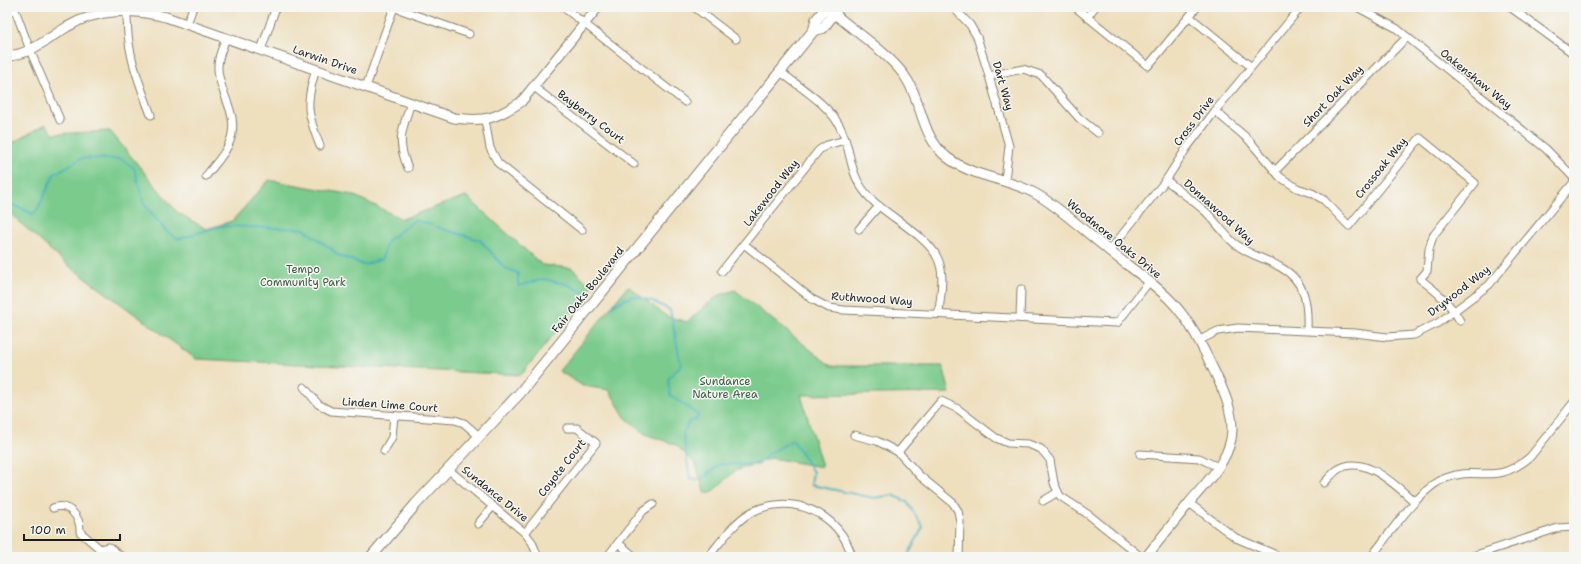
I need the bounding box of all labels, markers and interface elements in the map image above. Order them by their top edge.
street label: Larwin Drive [291,42,359,78]
street label: Oakenshaw Way [1437,45,1515,113]
street label: Dart Way [989,60,1017,112]
street label: Short Oak Way [1300,62,1366,130]
street label: Bayberry Court [554,87,628,147]
street label: Cross Drive [1170,93,1218,149]
street label: Crossoak Way [1352,134,1410,202]
street label: Lakewood Way [740,156,802,230]
street label: Donnawood Way [1180,176,1258,248]
street label: Woodmore Oaks Drive [1063,196,1165,282]
street label: Fair Oaks Boulevard [548,244,628,336]
park label: Tempo Community Park [260,262,346,290]
street label: Drywood Way [1425,262,1493,320]
street label: Ruthwood Way [831,289,913,309]
park label: Sundance Nature Area [692,374,758,402]
street label: Linden Lime Court [342,394,439,416]
street label: Coyote Court [535,436,589,500]
street label: Sundance Drive [459,462,531,526]
scale bar [24,516,120,542]
text: 100 m [30,522,66,538]

